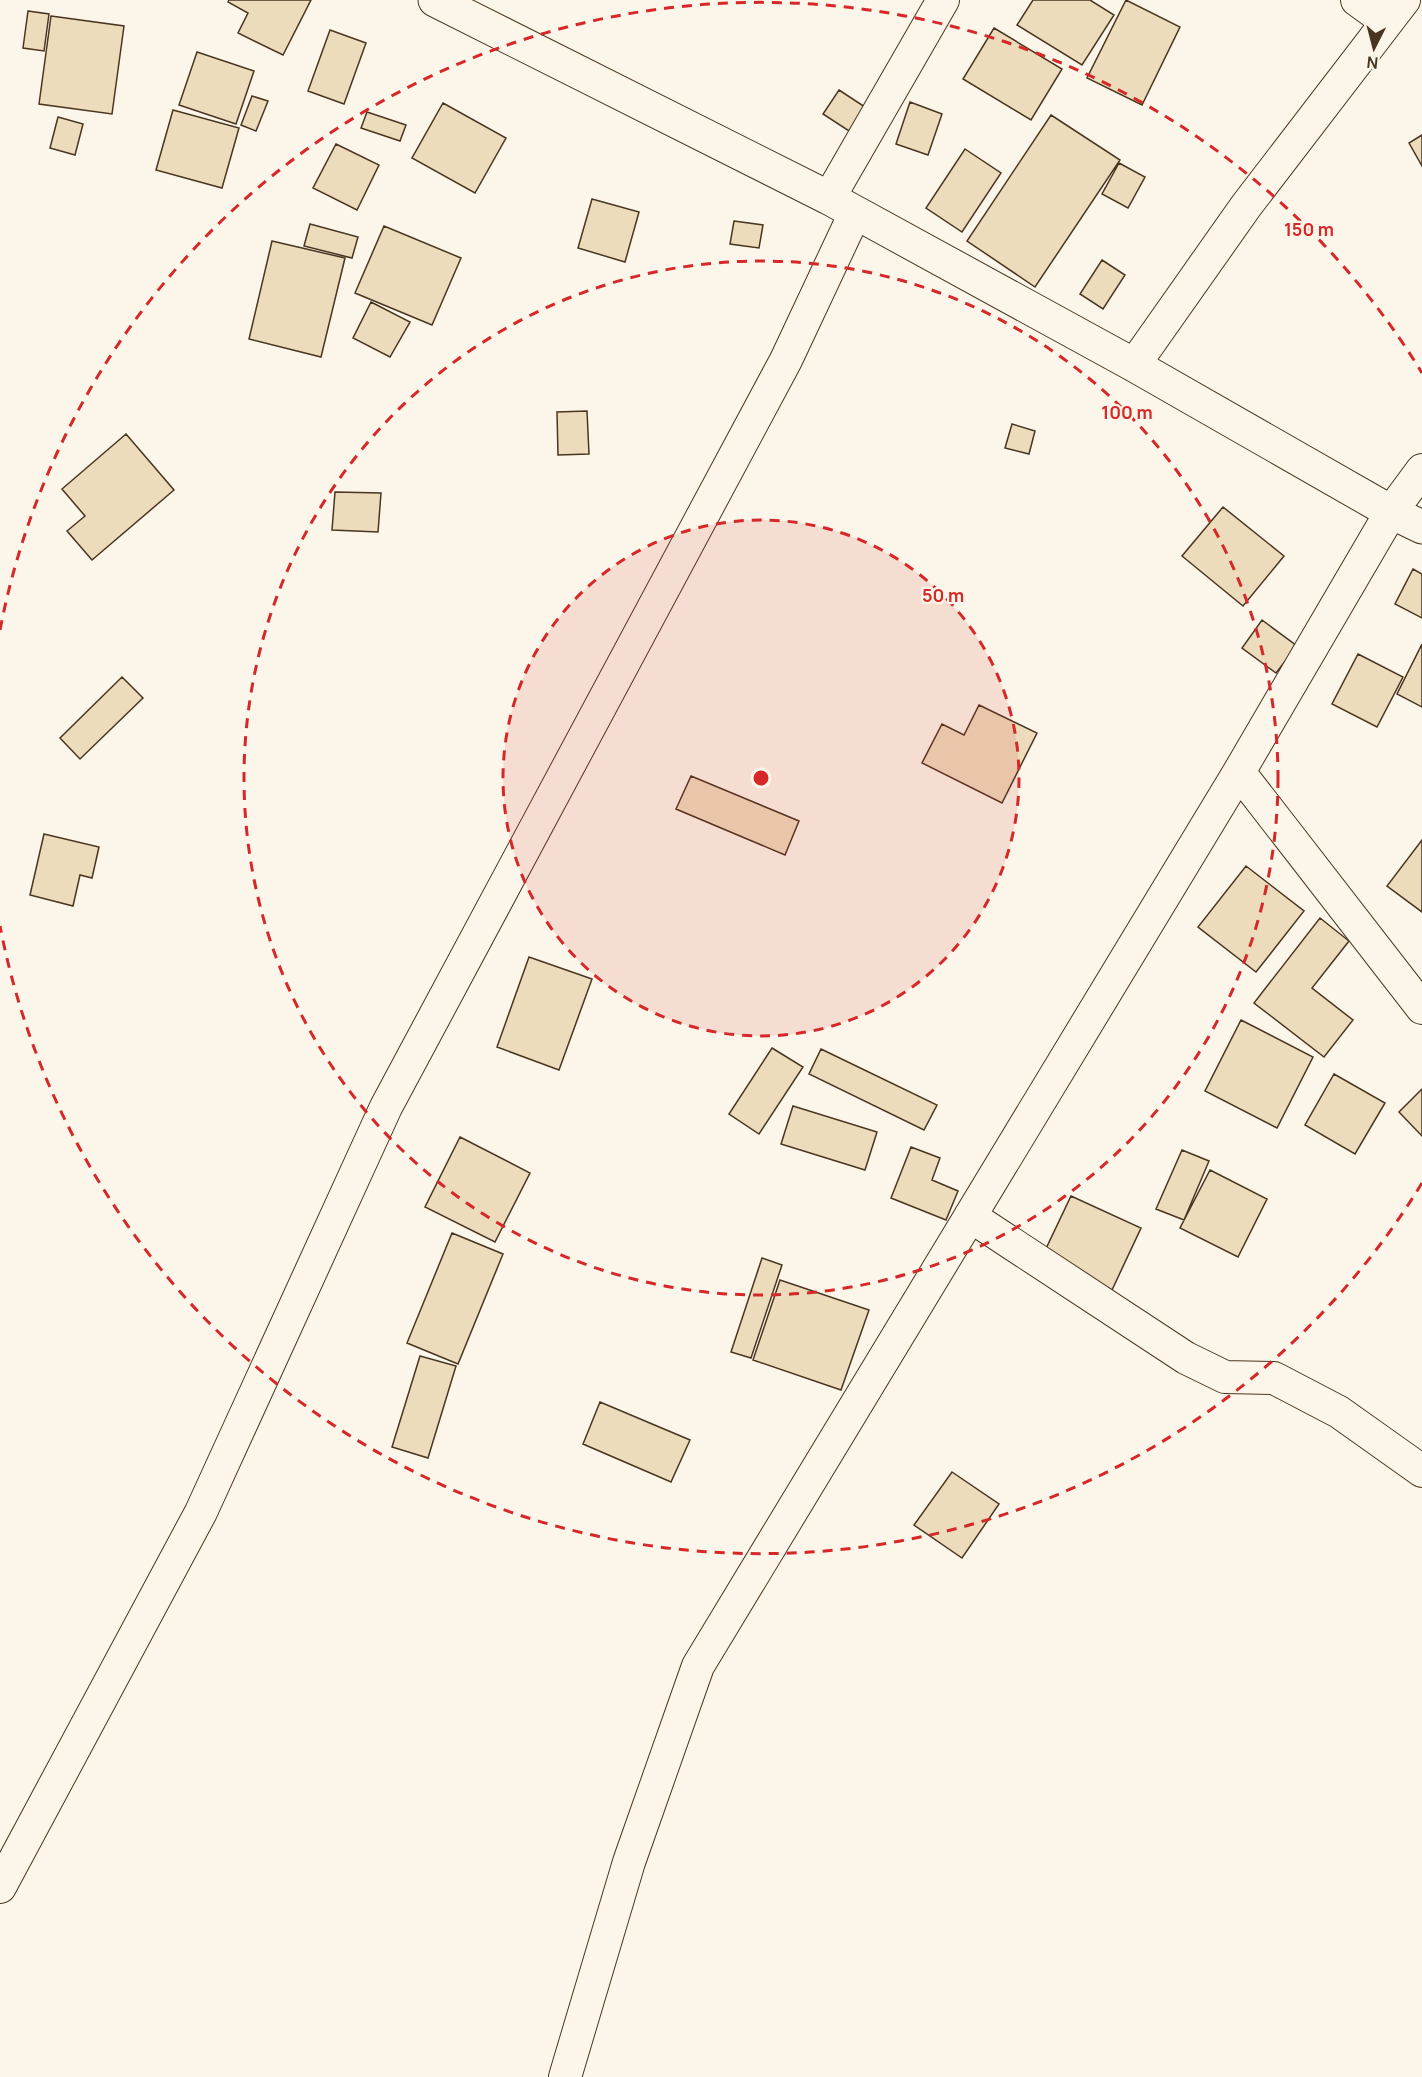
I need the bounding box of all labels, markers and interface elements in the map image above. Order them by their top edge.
north arrow [1344,18,1404,78]
text: N [1366,51,1379,74]
text: 150 m [1284,217,1334,241]
text: 100 m [1101,400,1153,424]
text: 50 m [922,583,964,607]
centre of rings [751,768,771,788]

